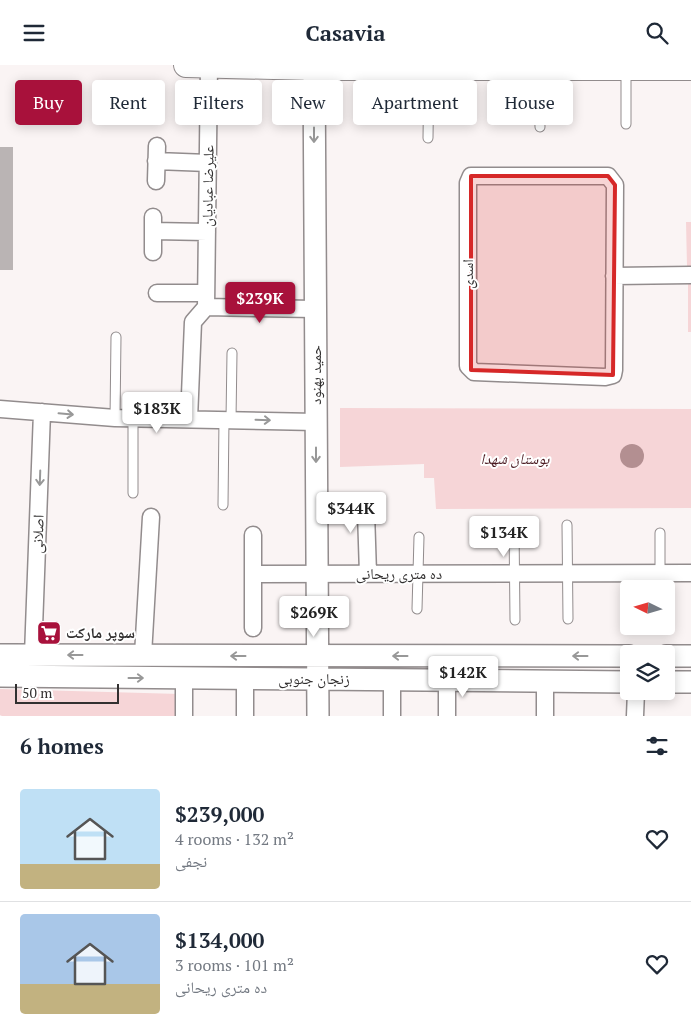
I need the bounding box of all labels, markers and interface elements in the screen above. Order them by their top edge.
text: Casavia [305,18,386,47]
icon: menu [20,19,48,47]
icon: search [643,19,671,47]
chip: Buy [15,80,82,125]
chip: Rent [92,80,165,125]
chip: Filters [175,80,262,125]
chip: New [272,80,343,125]
chip: Apartment [353,80,477,125]
chip: House [487,80,573,125]
one-way arrow [309,126,319,142]
street label: علیرضا عبادیان [196,145,219,227]
street label: اسدی [457,259,478,289]
pin: $239K [225,281,295,324]
text: $239K [236,287,284,309]
street label: حمید بهنود [305,345,325,405]
pin: $183K [122,391,192,434]
text: $183K [133,397,181,419]
one-way arrow [58,409,74,419]
one-way arrow [255,416,271,425]
one-way arrow [312,446,321,462]
park label: بوستان شهدا [481,448,550,468]
one-way arrow [35,470,45,486]
pin: $344K [316,491,386,534]
text: $344K [327,497,375,519]
street label: اصلانی [26,514,49,554]
pin: $134K [469,515,539,558]
text: $134K [480,521,528,543]
street label: ده متری ریحانی [356,563,442,584]
north arrow [620,580,675,635]
map controls [620,580,675,700]
pin: $269K [279,595,349,638]
text: $269K [290,601,338,623]
supermarket icon: سوپر مارکت [36,620,62,646]
place label: سوپر مارکت [66,622,135,642]
button: layers [620,645,675,700]
one-way arrow [67,650,84,660]
one-way arrow [230,651,246,661]
one-way arrow [392,651,408,661]
one-way arrow [572,651,588,661]
pin: $142K [428,655,498,698]
text: $142K [439,661,487,683]
street label: زنجان جنوبی [278,668,350,689]
one-way arrow [128,673,144,683]
scale bar [15,681,119,704]
text: 50 m [22,683,52,702]
text: 6 homes [20,732,104,760]
icon: filters [643,732,671,760]
text: $239,000 [175,800,264,828]
icon: home [60,809,120,869]
icon: heart [643,825,671,853]
text: 4 rooms · 132 m² [175,828,294,850]
text: نجفی [175,850,207,872]
text: $134,000 [175,926,264,954]
icon: home [60,934,120,994]
icon: heart [643,950,671,978]
text: 3 rooms · 101 m² [175,954,294,976]
text: ده متری ریحانی [175,976,267,998]

